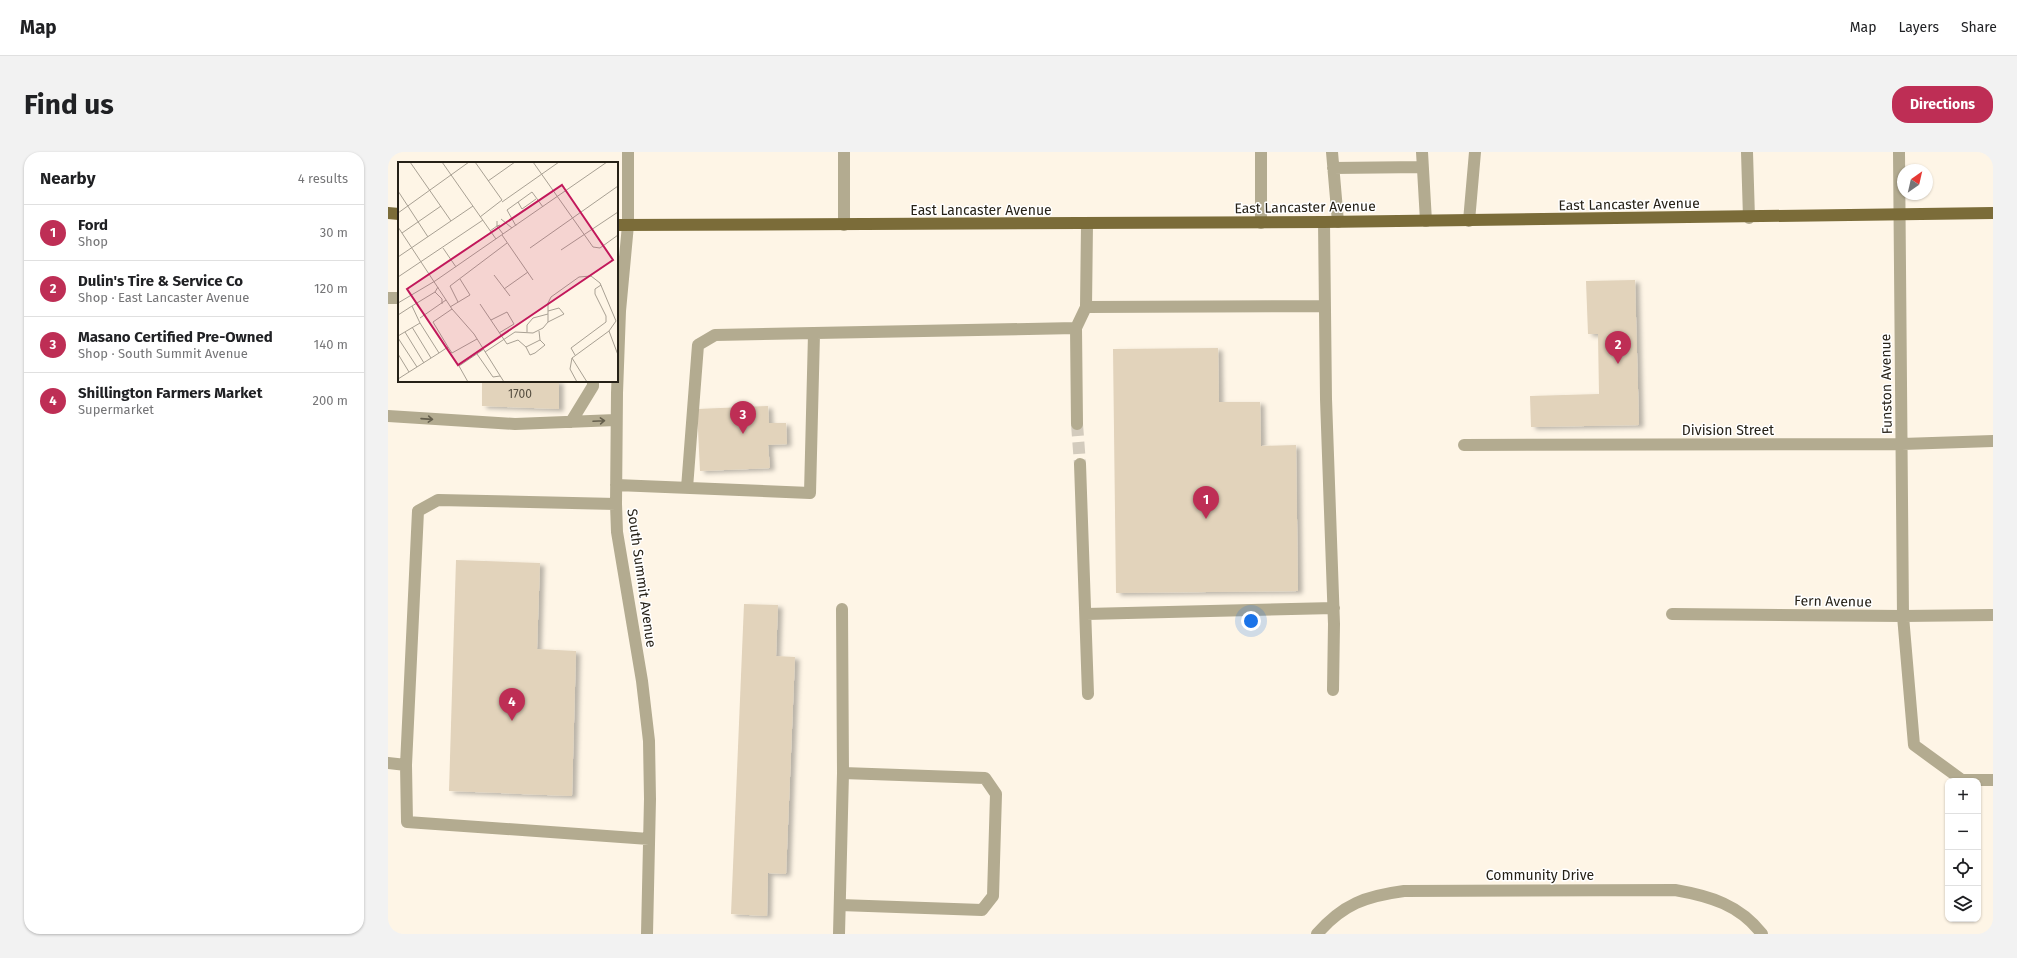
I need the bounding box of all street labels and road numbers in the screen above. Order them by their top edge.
street label: East Lancaster Avenue [1558,195,1700,214]
street label: East Lancaster Avenue [1234,198,1376,217]
street label: East Lancaster Avenue [910,202,1052,219]
street label: Funston Avenue [1877,334,1896,434]
street label: Division Street [1682,422,1775,439]
street label: South Summit Avenue [623,508,660,649]
street label: Fern Avenue [1794,592,1872,611]
street label: Community Drive [1486,867,1594,884]

